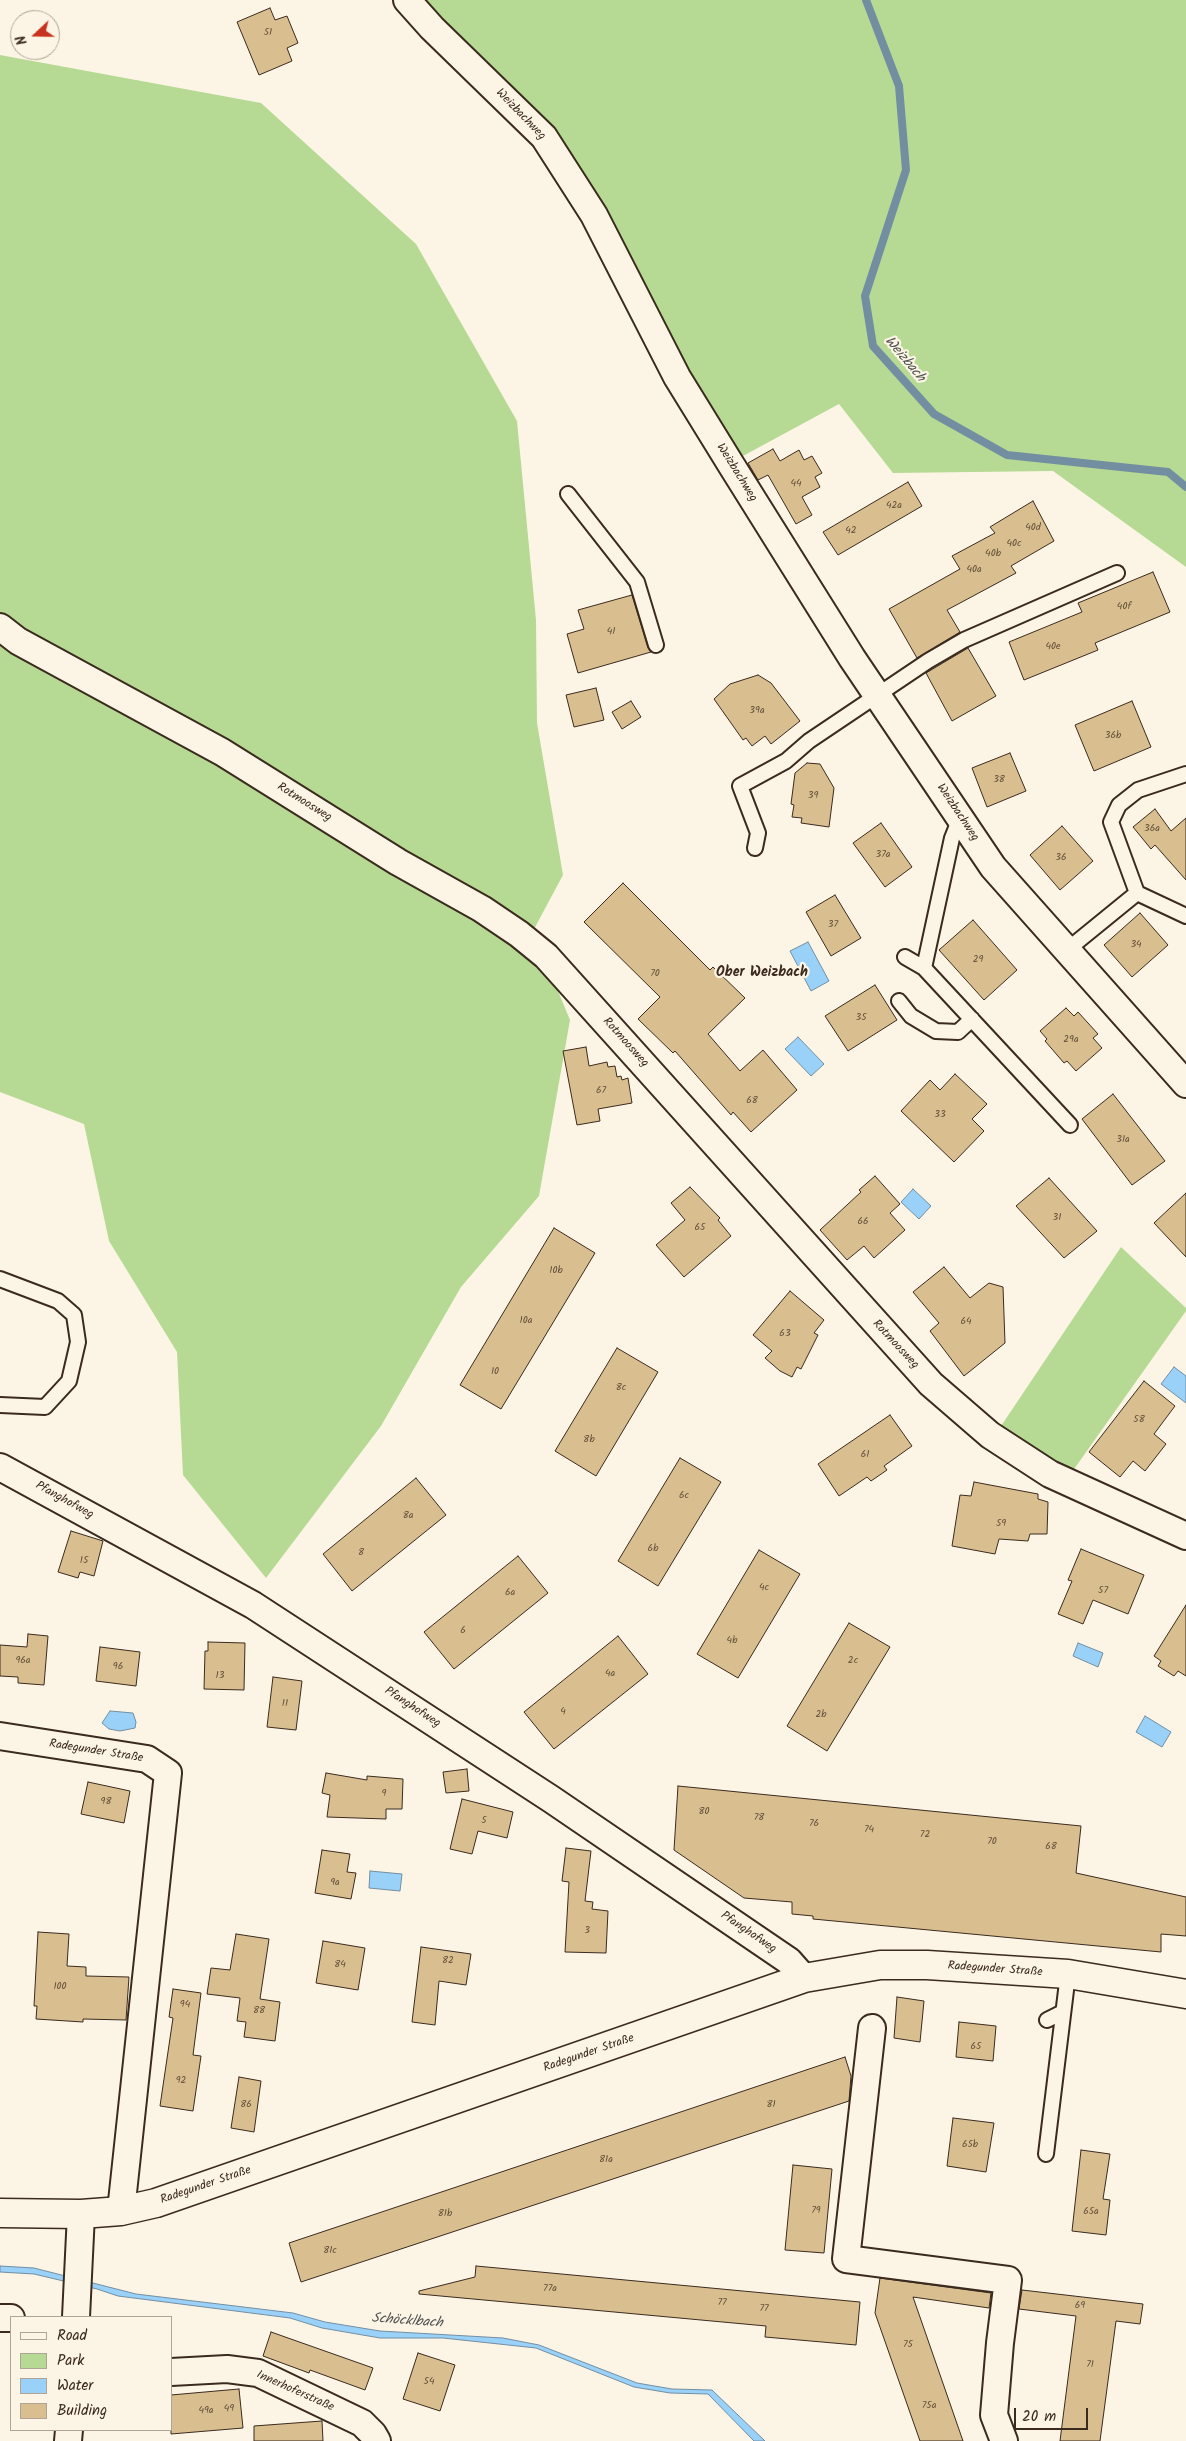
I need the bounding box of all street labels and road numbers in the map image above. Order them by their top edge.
street label: Weizbachweg [492,86,548,144]
street label: Weizbachweg [712,441,760,505]
street label: Rotmoosweg [274,781,334,825]
street label: Weizbachweg [933,782,981,844]
street label: Rotmoosweg [599,1015,651,1071]
street label: Rotmoosweg [869,1317,921,1373]
street label: Pfanghofweg [32,1479,96,1523]
street label: Pfanghofweg [381,1684,443,1732]
street label: Radegunder Straße [48,1737,144,1767]
street label: Pfanghofweg [717,1909,779,1957]
street label: Radegunder Straße [947,1960,1043,1980]
street label: Radegunder Straße [542,2032,636,2076]
street label: Radegunder Straße [159,2164,253,2208]
street label: Innerhoferstraße [254,2368,336,2416]

